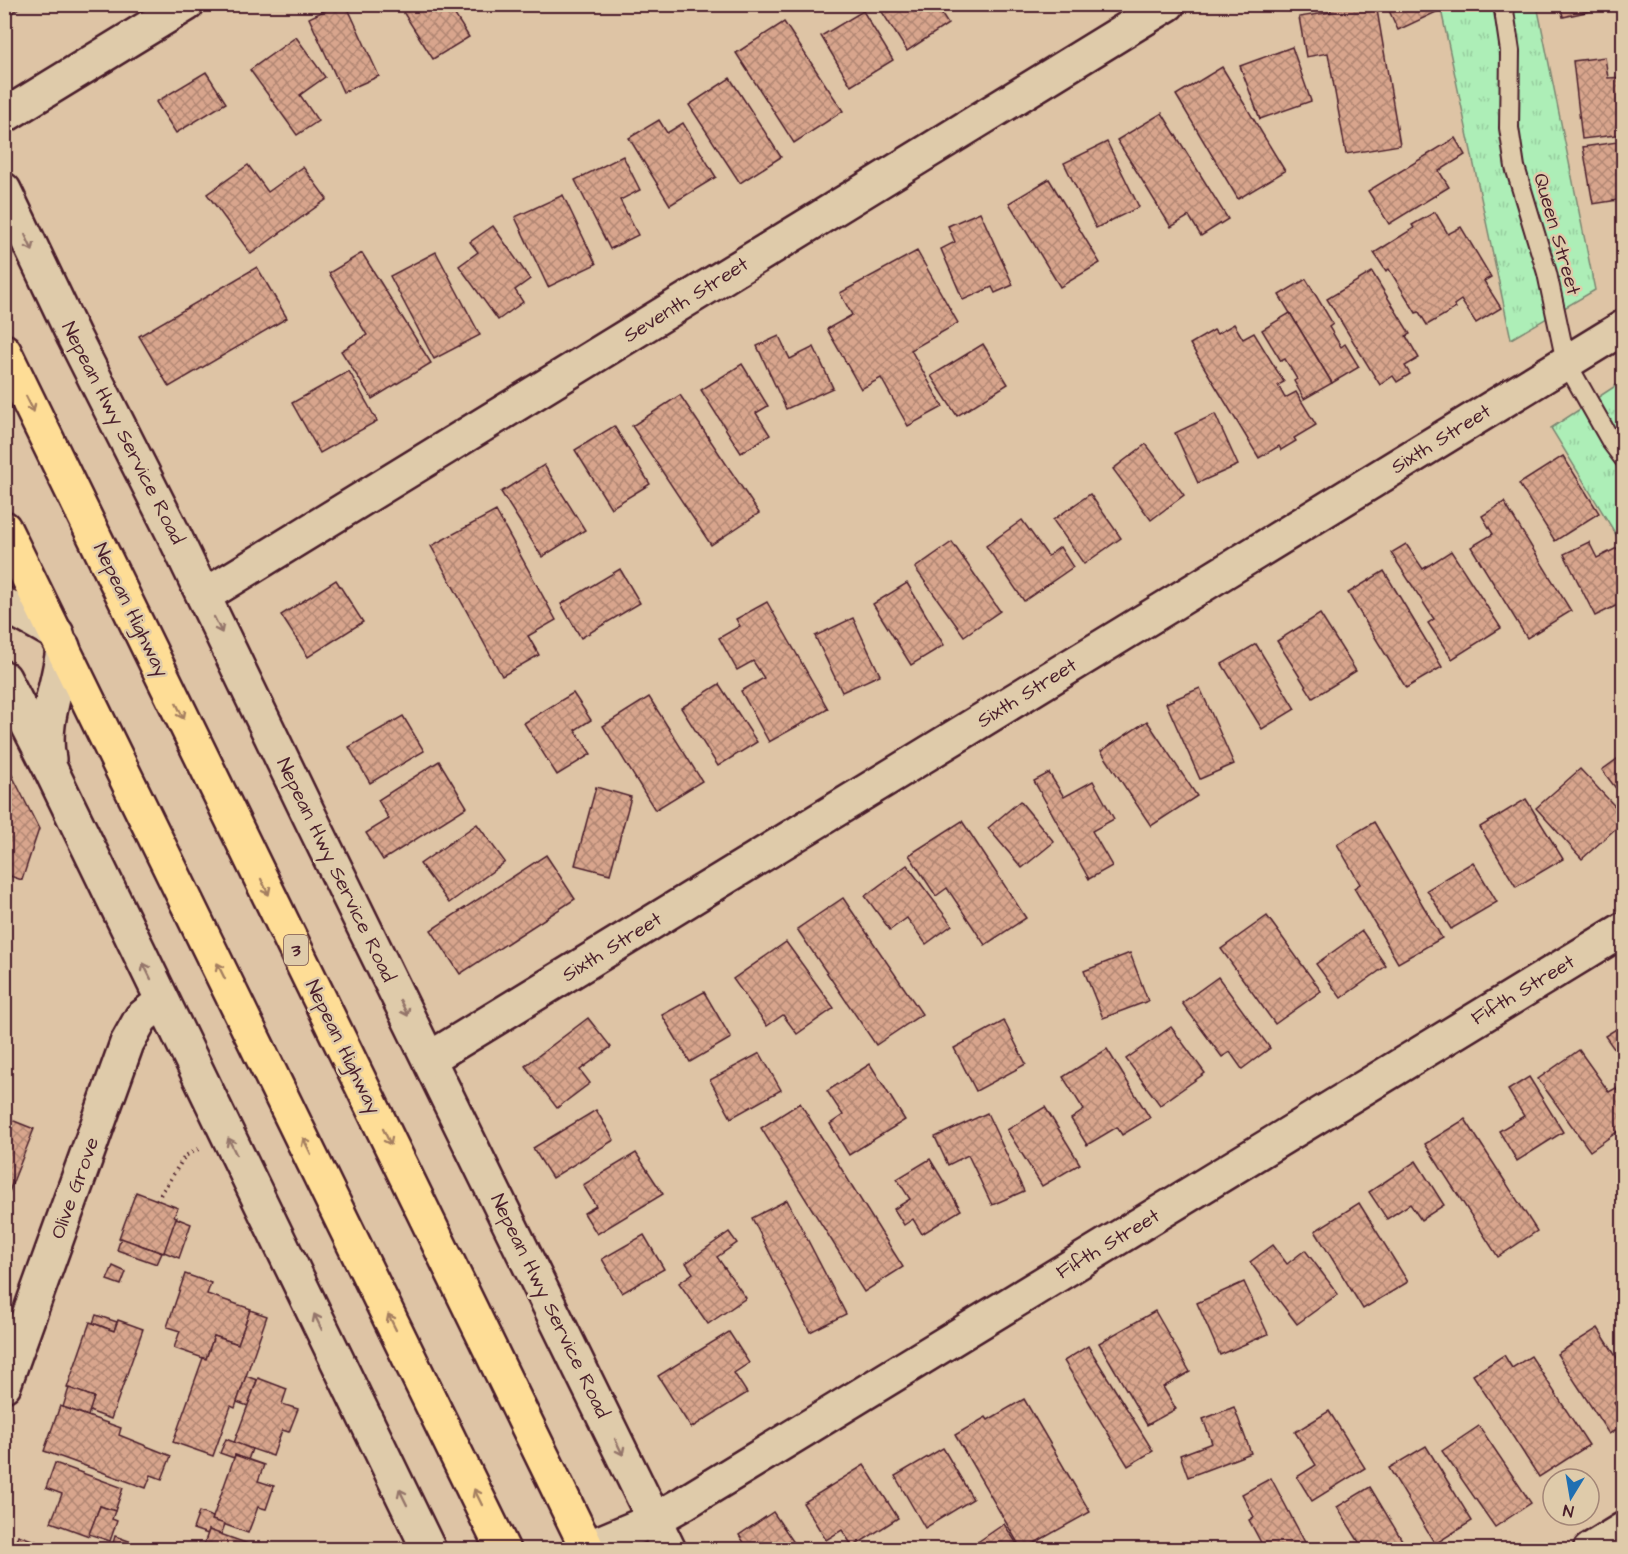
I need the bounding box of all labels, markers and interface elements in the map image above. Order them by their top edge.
street label: Queen Street [1526,170,1588,298]
one-way arrow [24,233,36,251]
street label: Seventh Street [618,250,754,350]
street label: Nepean Hwy Service Road [54,317,191,550]
one-way arrow [25,394,37,412]
street label: Sixth Street [1386,397,1496,481]
street label: Nepean Highway [85,538,176,682]
one-way arrow [212,615,224,633]
street label: Sixth Street [972,651,1082,735]
one-way arrow [174,702,186,720]
street label: Nepean Hwy Service Road [269,753,403,987]
one-way arrow [260,877,272,895]
street label: Sixth Street [557,905,667,989]
road number: 3 [284,935,308,965]
street label: Fifth Street [1466,948,1580,1032]
one-way arrow [141,962,153,980]
one-way arrow [215,963,227,981]
street label: Nepean Highway [297,975,388,1119]
one-way arrow [399,998,410,1016]
one-way arrow [382,1128,394,1146]
street label: Olive Grove [44,1133,106,1243]
one-way arrow [226,1138,238,1156]
one-way arrow [300,1138,312,1156]
street label: Nepean Hwy Service Road [483,1189,617,1423]
street label: Fifth Street [1051,1202,1165,1286]
one-way arrow [312,1313,323,1331]
one-way arrow [386,1313,398,1331]
one-way arrow [613,1438,625,1456]
north arrow [1541,1467,1601,1527]
one-way arrow [397,1488,409,1506]
one-way arrow [471,1488,483,1506]
text: N [1561,1499,1575,1522]

